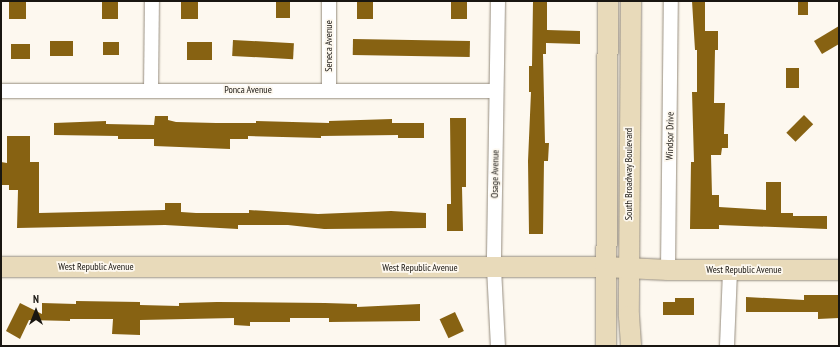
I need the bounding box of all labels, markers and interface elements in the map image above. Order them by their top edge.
street label: Seneca Avenue [323,20,335,72]
street label: Ponca Avenue [224,84,272,96]
street label: Windsor Drive [664,112,676,160]
street label: South Broadway Boulevard [623,128,635,220]
street label: Osage Avenue [489,150,501,198]
street label: West Republic Avenue [58,261,134,273]
street label: West Republic Avenue [382,262,458,274]
street label: West Republic Avenue [706,264,782,276]
north arrow [16,291,56,331]
text: N [33,292,39,306]

